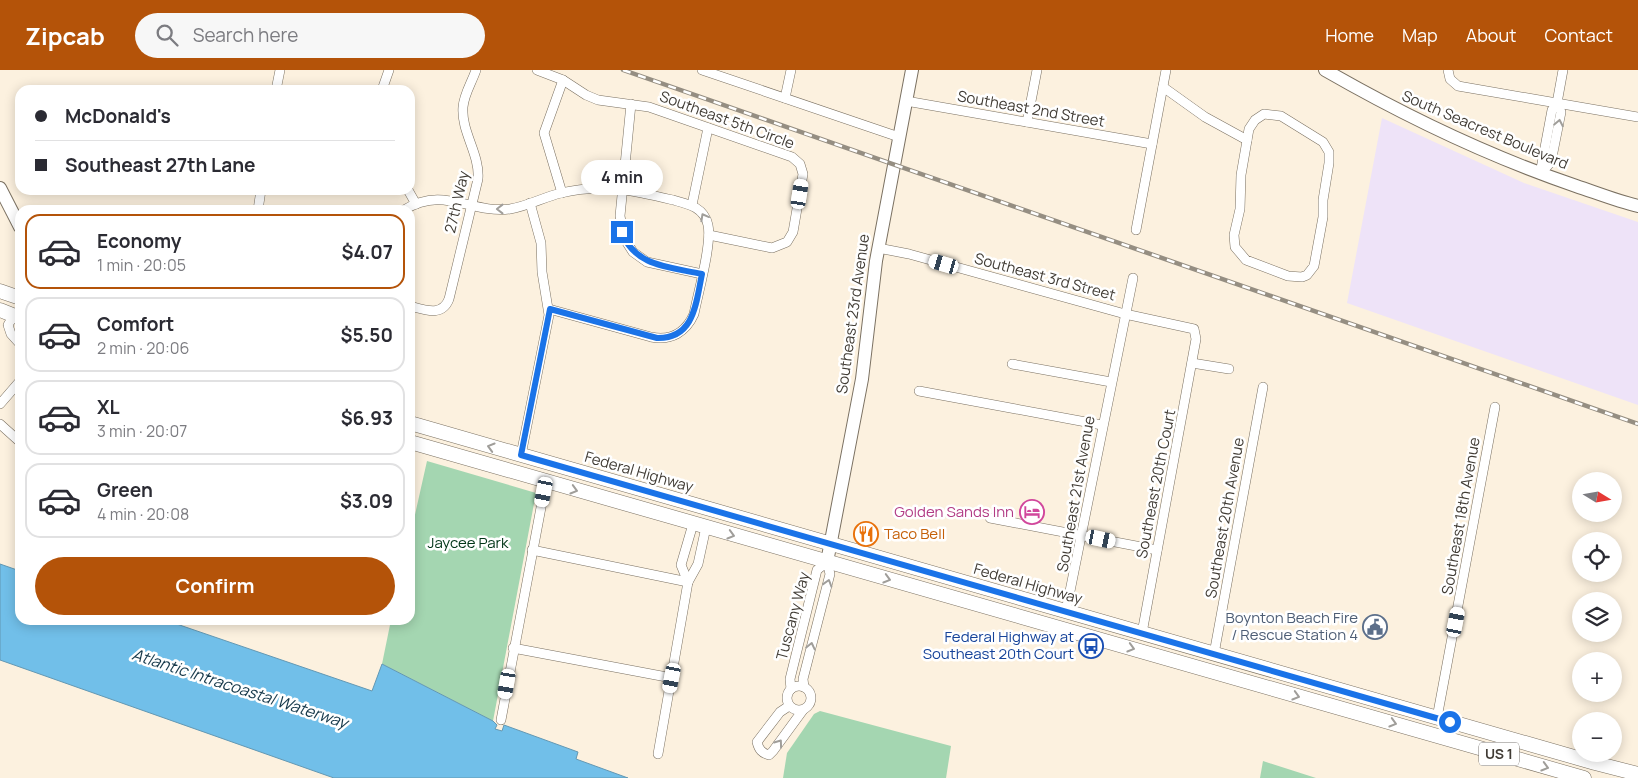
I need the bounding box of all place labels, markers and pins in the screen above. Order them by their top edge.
hotel icon: Golden Sands Inn [1019,499,1045,525]
place label: Golden Sands Inn [894,501,1014,522]
restaurant icon: Taco Bell [853,521,879,547]
place label: Taco Bell [884,523,945,544]
place label: Boynton Beach Fire / Rescue Station 4 [1225,607,1358,645]
public building icon: Boynton Beach Fire / Rescue Station 4 [1362,614,1388,640]
place label: Federal Highway at Southeast 20th Court [923,626,1074,664]
bus stop icon: Federal Highway at Southeast 20th Court [1078,633,1104,659]

